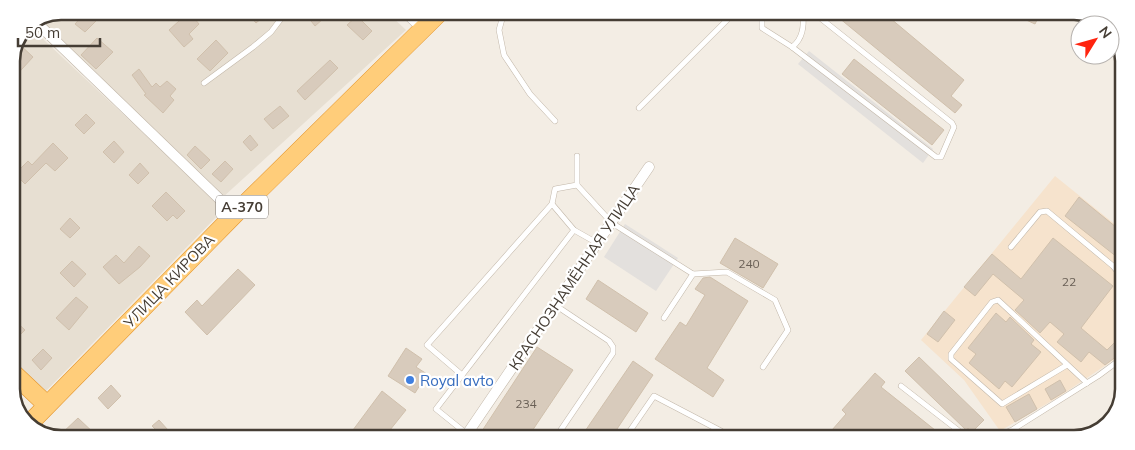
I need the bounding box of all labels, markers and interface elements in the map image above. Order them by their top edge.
scale bar [18,15,100,47]
north arrow [1070,15,1120,65]
text: 50 m [25,23,60,42]
text: N [1095,23,1116,42]
street label: КРАСНОЗНАМЁННАЯ УЛИЦА [504,180,644,374]
road number: А-370 [216,196,268,218]
street label: УЛИЦА КИРОВА [119,230,219,333]
house number: 240 [738,256,760,271]
house number: 22 [1062,274,1076,289]
place label: Royal avto [420,371,494,390]
marker: Royal avto [404,374,416,386]
house number: 234 [515,396,537,411]

